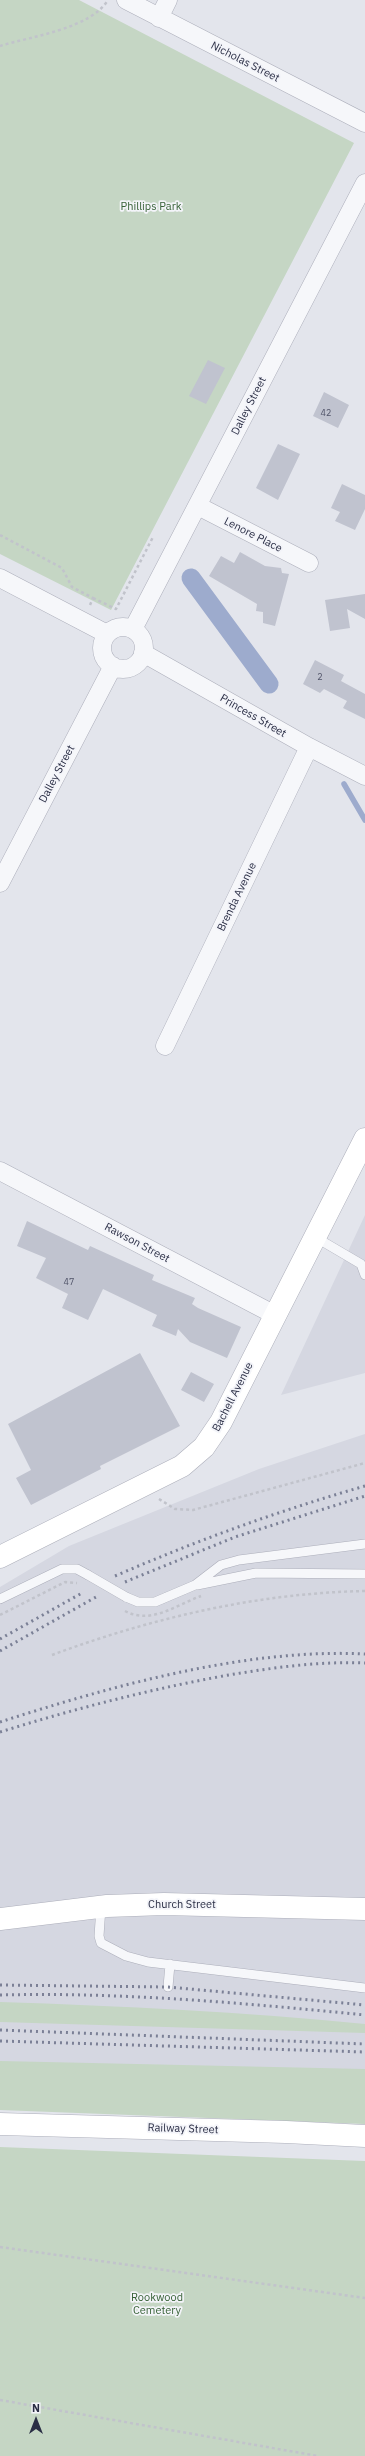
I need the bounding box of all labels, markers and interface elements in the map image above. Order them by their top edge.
street label: Nicholas Street [208,39,282,85]
park label: Phillips Park [121,200,181,214]
street label: Dalley Street [229,375,269,437]
house number: 42 [321,408,331,418]
street label: Lenore Place [222,515,284,555]
house number: 2 [317,672,323,682]
street label: Princess Street [217,692,289,740]
street label: Dalley Street [36,743,78,805]
street label: Brenda Avenue [215,860,259,934]
street label: Rawson Street [102,1220,172,1266]
house number: 47 [64,1277,74,1287]
street label: Bachell Avenue [210,1360,256,1434]
street label: Church Street [148,1898,216,1912]
street label: Railway Street [147,2121,219,2137]
park label: Rookwood Cemetery [131,2291,183,2317]
north arrow [16,2400,56,2440]
text: N [32,2401,40,2415]

